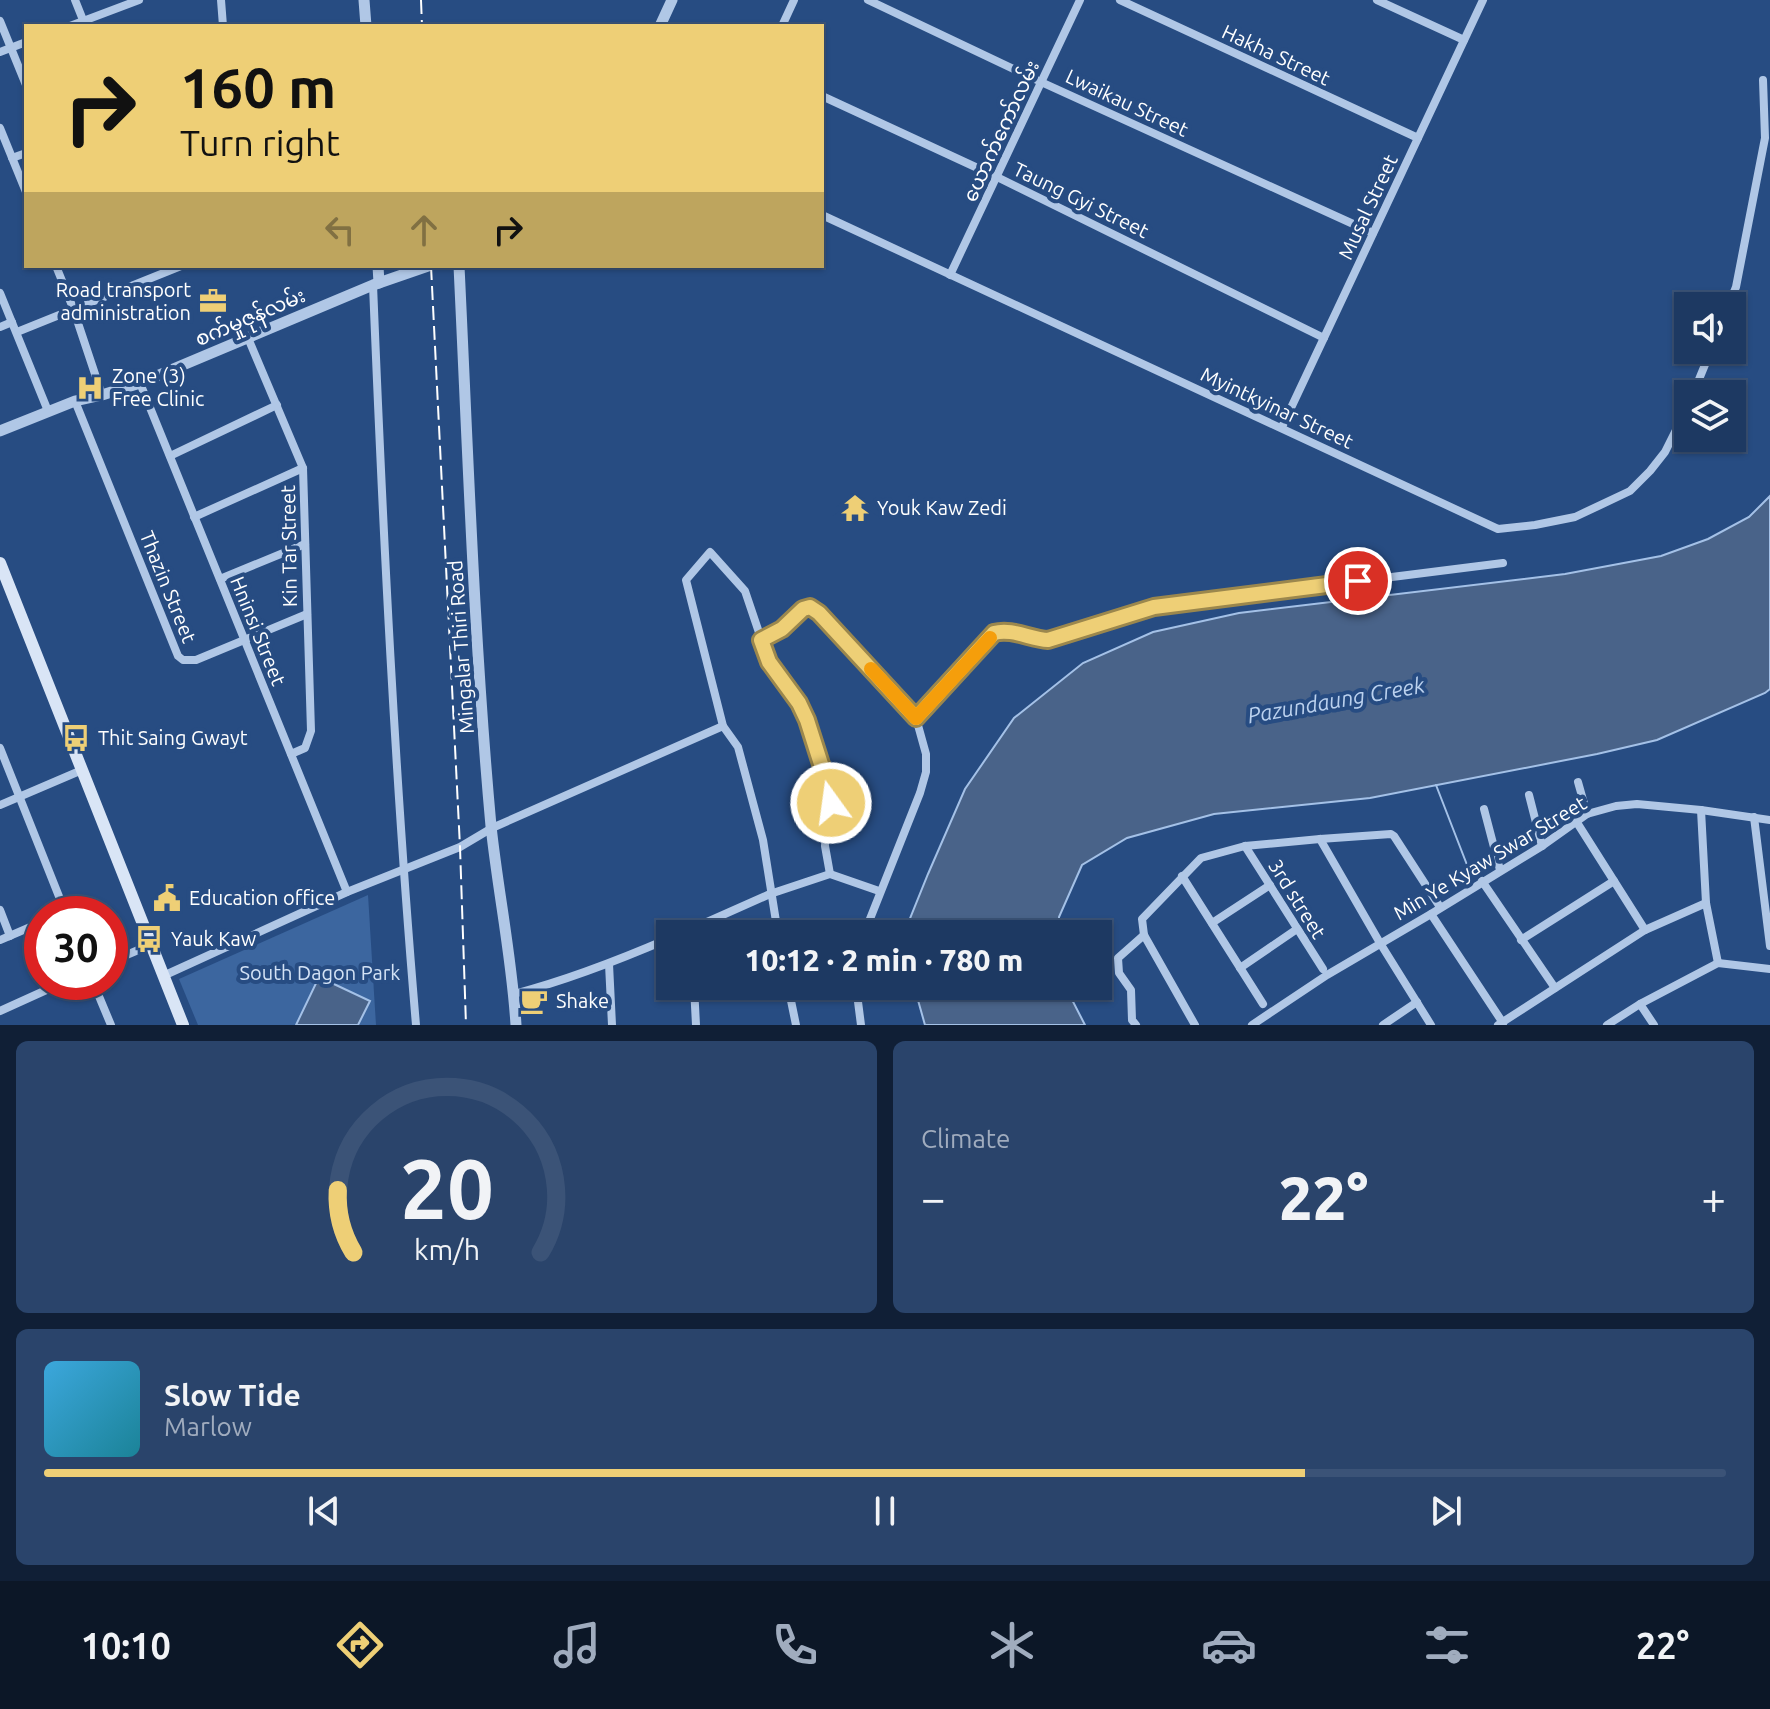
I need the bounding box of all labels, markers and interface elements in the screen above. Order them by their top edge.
street label: Hakha Street [1219,20,1334,90]
icon: right [48,56,152,160]
text: 160 m [180,56,336,119]
street label: ယောက်ကော်လမ်း [956,56,1043,205]
street label: Lwaikau Street [1062,64,1192,141]
text: Turn right [180,122,340,163]
street label: Musal Street [1333,150,1402,263]
street label: Taung Gyi Street [1010,157,1153,242]
icon: left [318,208,362,252]
icon: ahead [402,208,446,252]
icon: right [486,208,530,252]
place label: Road transport administration [56,278,191,324]
street label: စက်မှုဇုန်လမ်း [190,281,311,356]
office icon: Road transport administration [198,286,228,316]
map controls [1674,292,1746,452]
button: sound [1674,292,1746,364]
street label: Myintkyinar Street [1197,362,1357,453]
place label: Zone (3) Free Clinic [112,364,204,410]
hospital icon: Zone (3) Free Clinic [75,373,105,403]
button: layers [1674,380,1746,452]
street label: Kin Tar Street [276,485,301,607]
temple icon: Youk Kaw Zedi [840,493,870,523]
place label: Youk Kaw Zedi [877,496,1007,519]
street label: Thazin Street [136,527,201,646]
pin [1324,547,1392,615]
icon: arrive [1336,559,1380,603]
street label: Mingalar Thiri Road [443,560,478,734]
street label: Hninsi Street [226,573,291,689]
water label: Pazundaung Creek [1245,671,1427,727]
bus stop icon: Thit Saing Gwayt [61,723,91,753]
place label: Thit Saing Gwayt [98,726,248,749]
position arrow [789,761,873,845]
street label: Min Ye Kyaw Swar Street [1389,791,1590,924]
street label: 3rd street [1264,855,1331,943]
public building icon: Education office [152,883,182,913]
place label: Education office [189,886,335,909]
speed limit sign: 30 [24,896,128,1000]
bus stop icon: Yauk Kaw [134,924,164,954]
place label: Yauk Kaw [171,927,257,950]
text: 10:12 · 2 min · 780 m [745,943,1023,977]
park label: South Dagon Park [240,961,400,984]
cafe icon: Shake [519,986,549,1016]
place label: Shake [556,989,609,1012]
text: Climate [921,1124,1010,1153]
text: 20 [400,1141,493,1235]
text: 22° [1279,1164,1368,1231]
text: − [921,1173,946,1222]
text: + [1701,1173,1726,1222]
text: km/h [414,1233,480,1265]
text: Slow Tide [164,1378,301,1412]
text: Marlow [164,1412,252,1441]
icon: previous [302,1489,346,1533]
icon: pause [863,1489,907,1533]
icon: next [1424,1489,1468,1533]
icon: directions [332,1617,388,1673]
icon: music [549,1617,605,1673]
icon: phone [767,1617,823,1673]
icon: climate [984,1617,1040,1673]
icon: car [1201,1617,1257,1673]
icon: filters [1419,1617,1475,1673]
text: 10:10 [81,1625,171,1666]
text: 22° [1636,1625,1689,1666]

